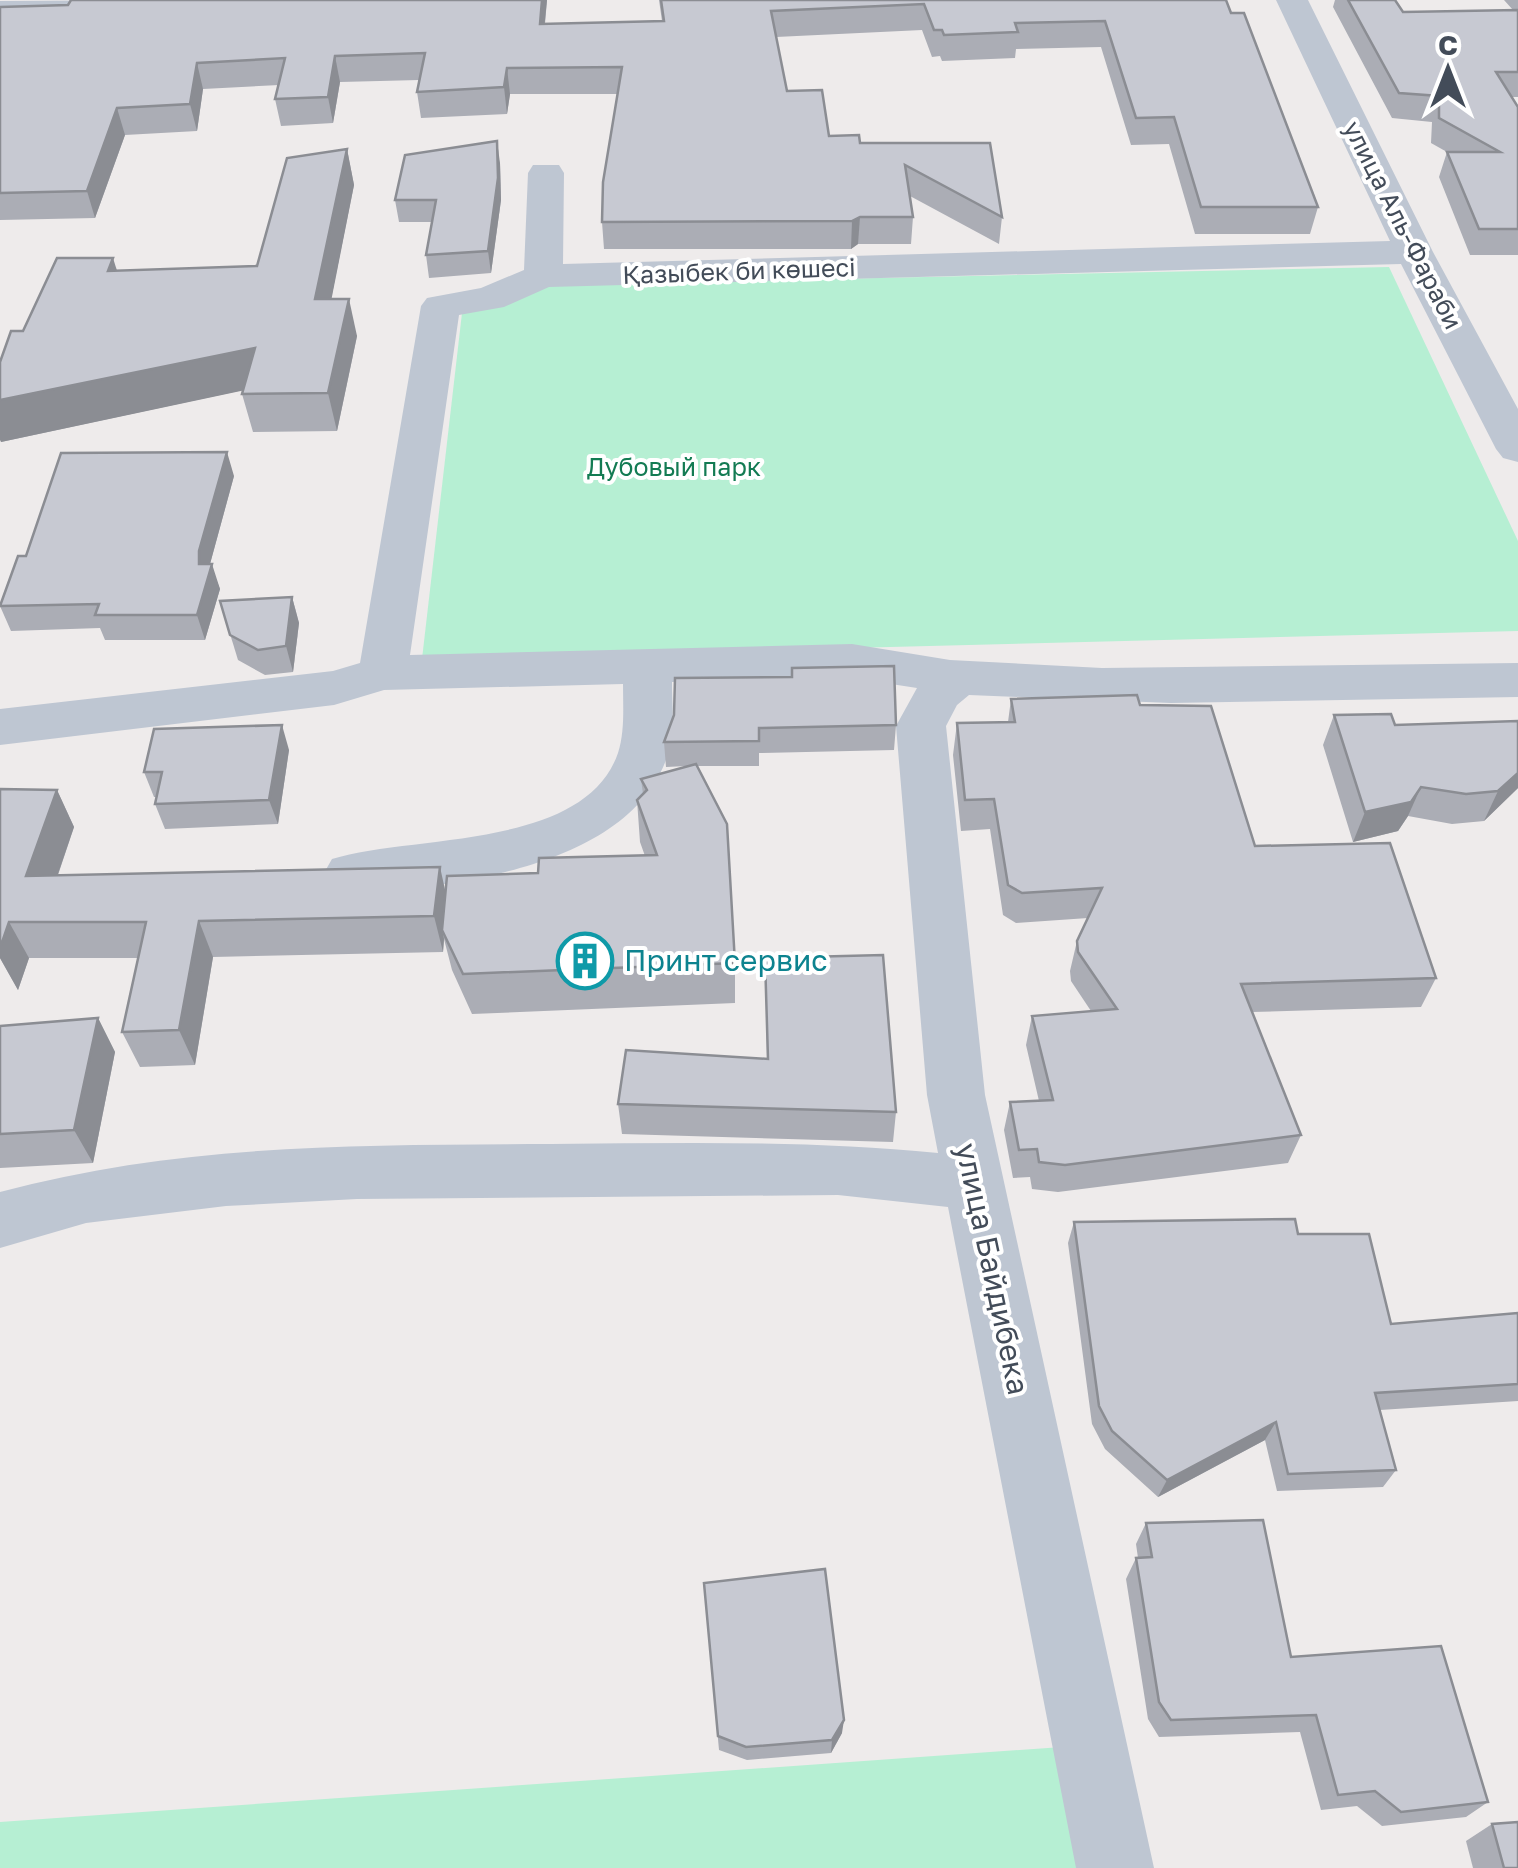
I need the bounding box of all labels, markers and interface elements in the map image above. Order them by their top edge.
north arrow [1398,20,1498,120]
text: С [1438,28,1458,61]
street label: улица Аль-Фараби [1337,115,1469,334]
street label: Қазыбек би көшесі [622,251,856,290]
park label: Дубовый парк [587,451,761,482]
building icon: Принт сервис [555,931,615,991]
place label: Принт сервис [624,942,828,978]
street label: улица Байдибека [949,1140,1037,1398]

